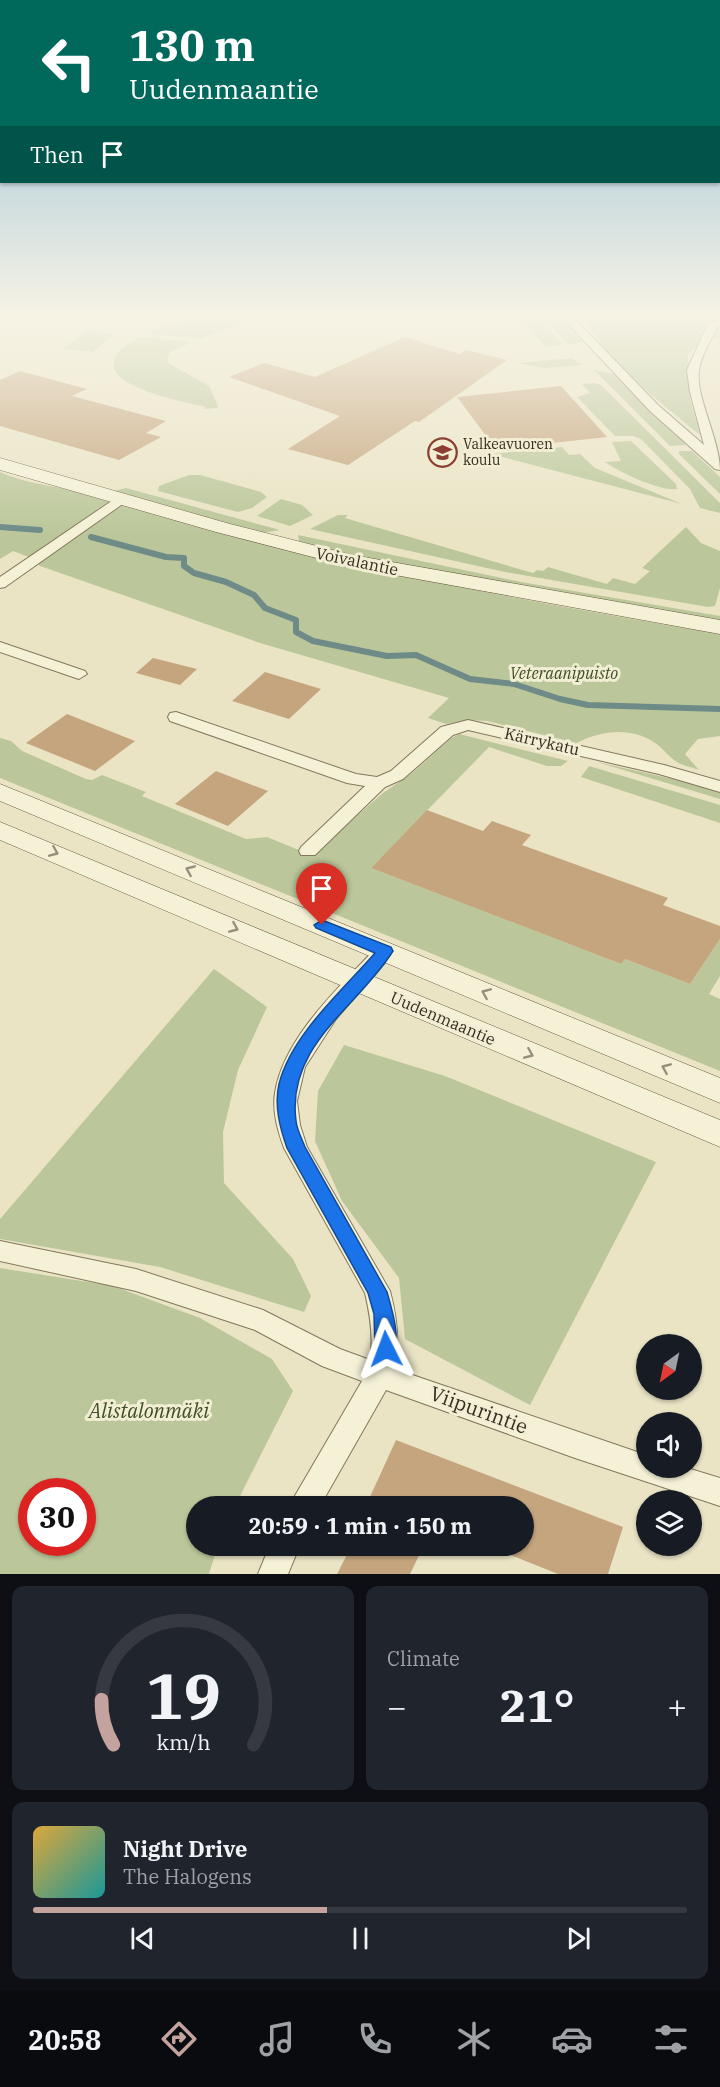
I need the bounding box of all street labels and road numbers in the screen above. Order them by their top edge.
street label: Voivalantie [314,542,400,580]
street label: Kärrykatu [502,723,582,759]
street label: Uudenmaantie [387,987,499,1049]
street label: Viipurintie [427,1379,532,1440]

